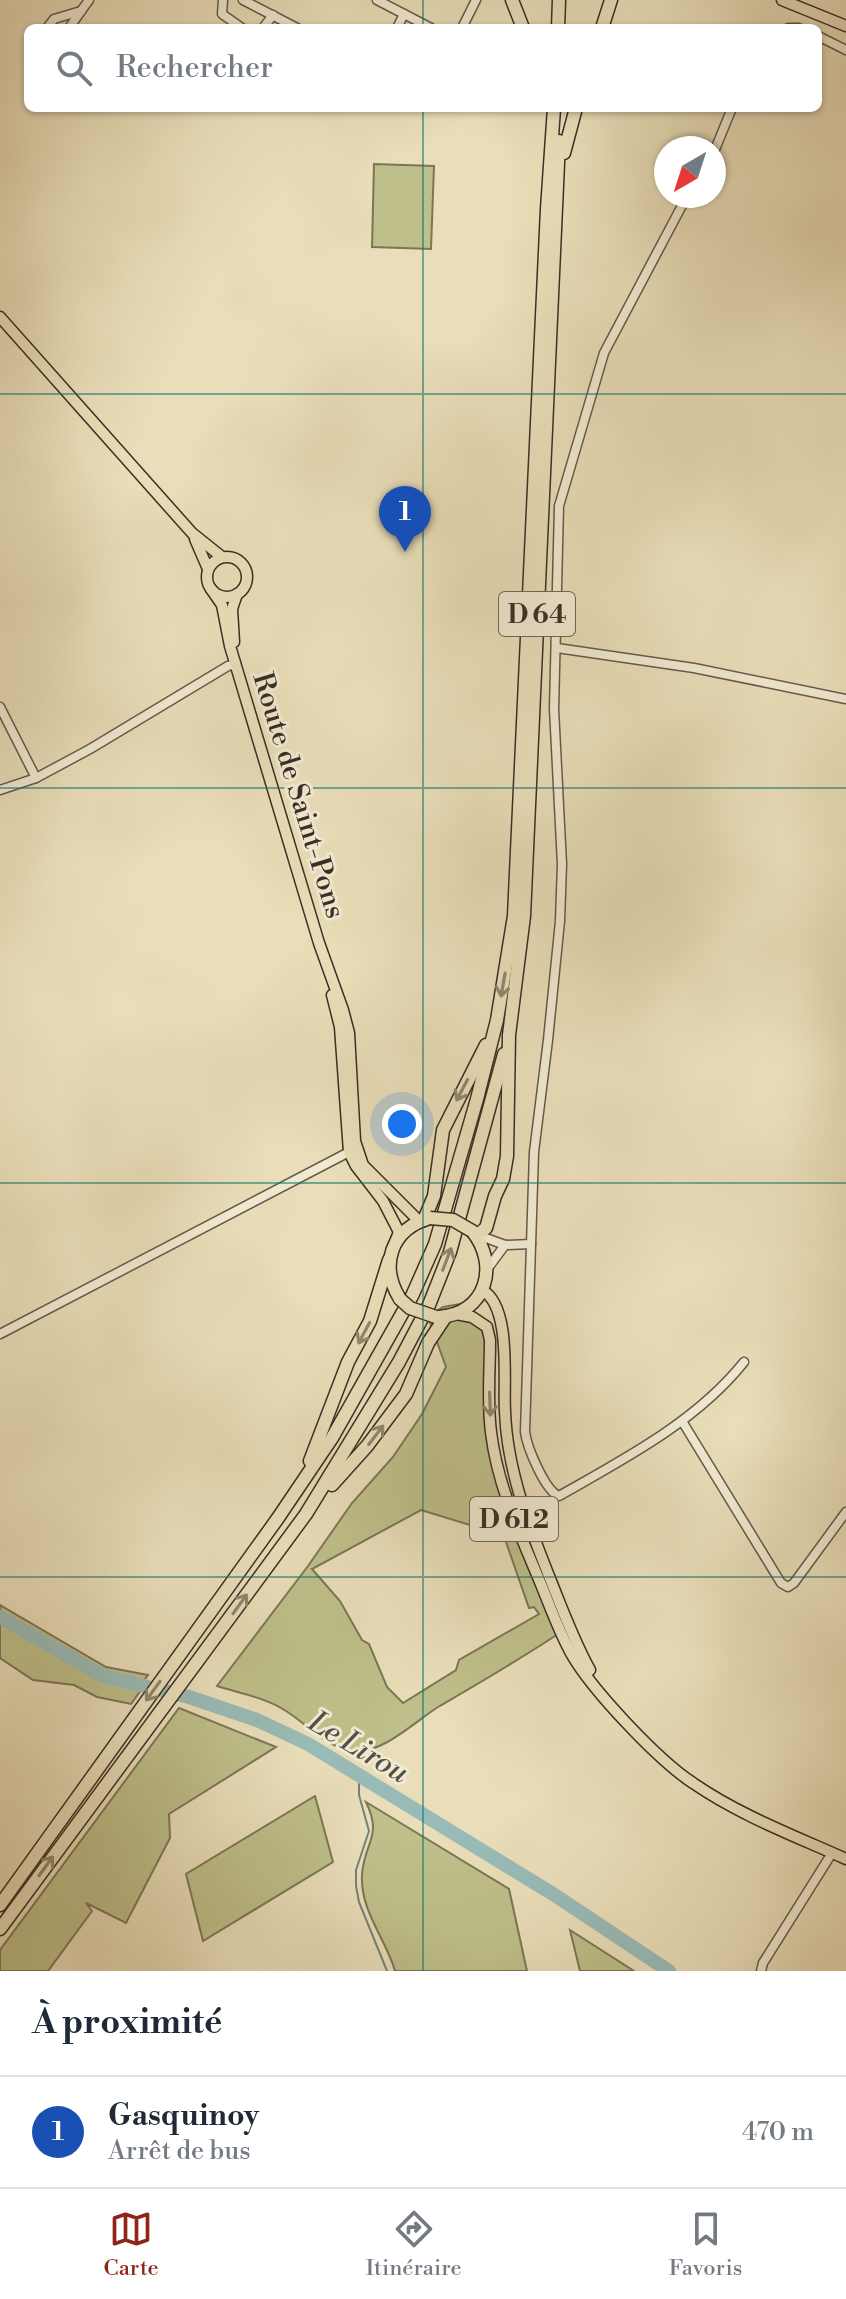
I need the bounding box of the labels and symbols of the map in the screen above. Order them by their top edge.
north arrow [654,136,726,208]
pin: 1 [379,486,431,552]
road number: D 64 [499,592,575,636]
street label: Route de Saint-Pons [245,668,353,923]
one-way arrow [494,972,509,998]
one-way arrow [453,1077,469,1101]
your location [382,1104,422,1144]
one-way arrow [441,1247,455,1272]
one-way arrow [355,1321,371,1344]
one-way arrow [482,1390,497,1417]
one-way arrow [367,1425,384,1446]
road number: D 612 [470,1497,558,1541]
one-way arrow [231,1594,248,1615]
one-way arrow [145,1680,162,1702]
water label: Le Lirou [301,1703,415,1793]
one-way arrow [37,1856,54,1877]

